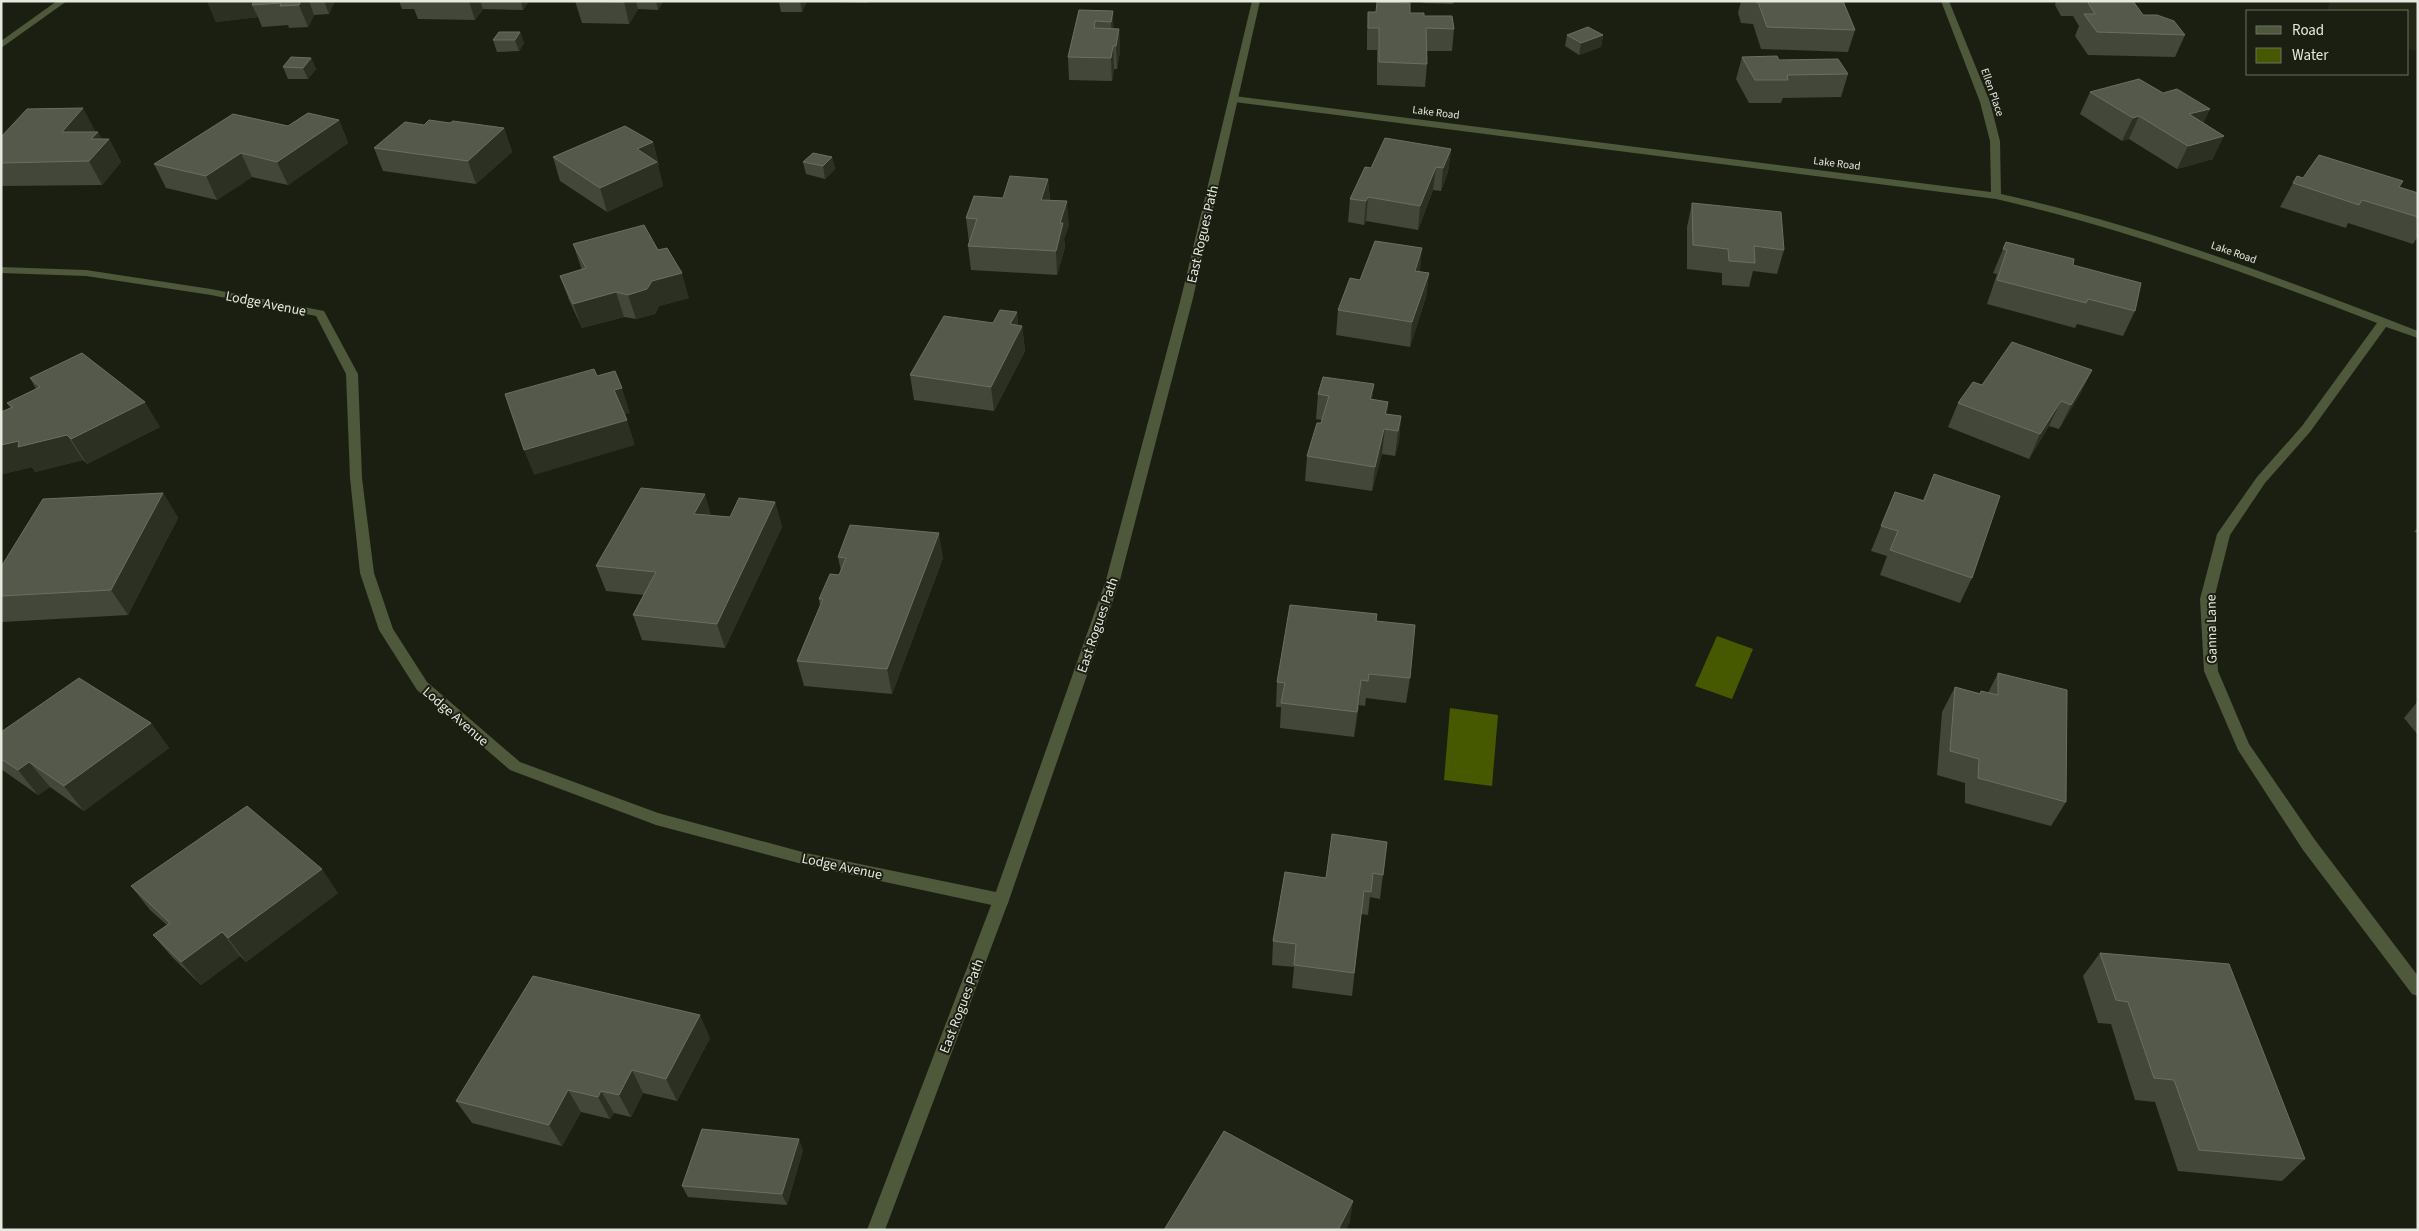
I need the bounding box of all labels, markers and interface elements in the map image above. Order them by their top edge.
legend [2246,10,2409,75]
text: Road [2292,20,2324,41]
text: Water [2292,45,2329,66]
street label: Ellen Place [1977,66,2008,119]
street label: Lake Road [1411,102,1460,123]
street label: Lake Road [1812,153,1861,174]
street label: East Rogues Path [1182,183,1224,285]
street label: Lake Road [2209,238,2259,267]
street label: Lodge Avenue [224,286,308,322]
street label: East Rogues Path [1072,575,1124,676]
street label: Ganna Lane [2201,594,2223,664]
street label: Lodge Avenue [418,682,493,751]
street label: Lodge Avenue [800,849,884,885]
street label: East Rogues Path [935,956,989,1057]

